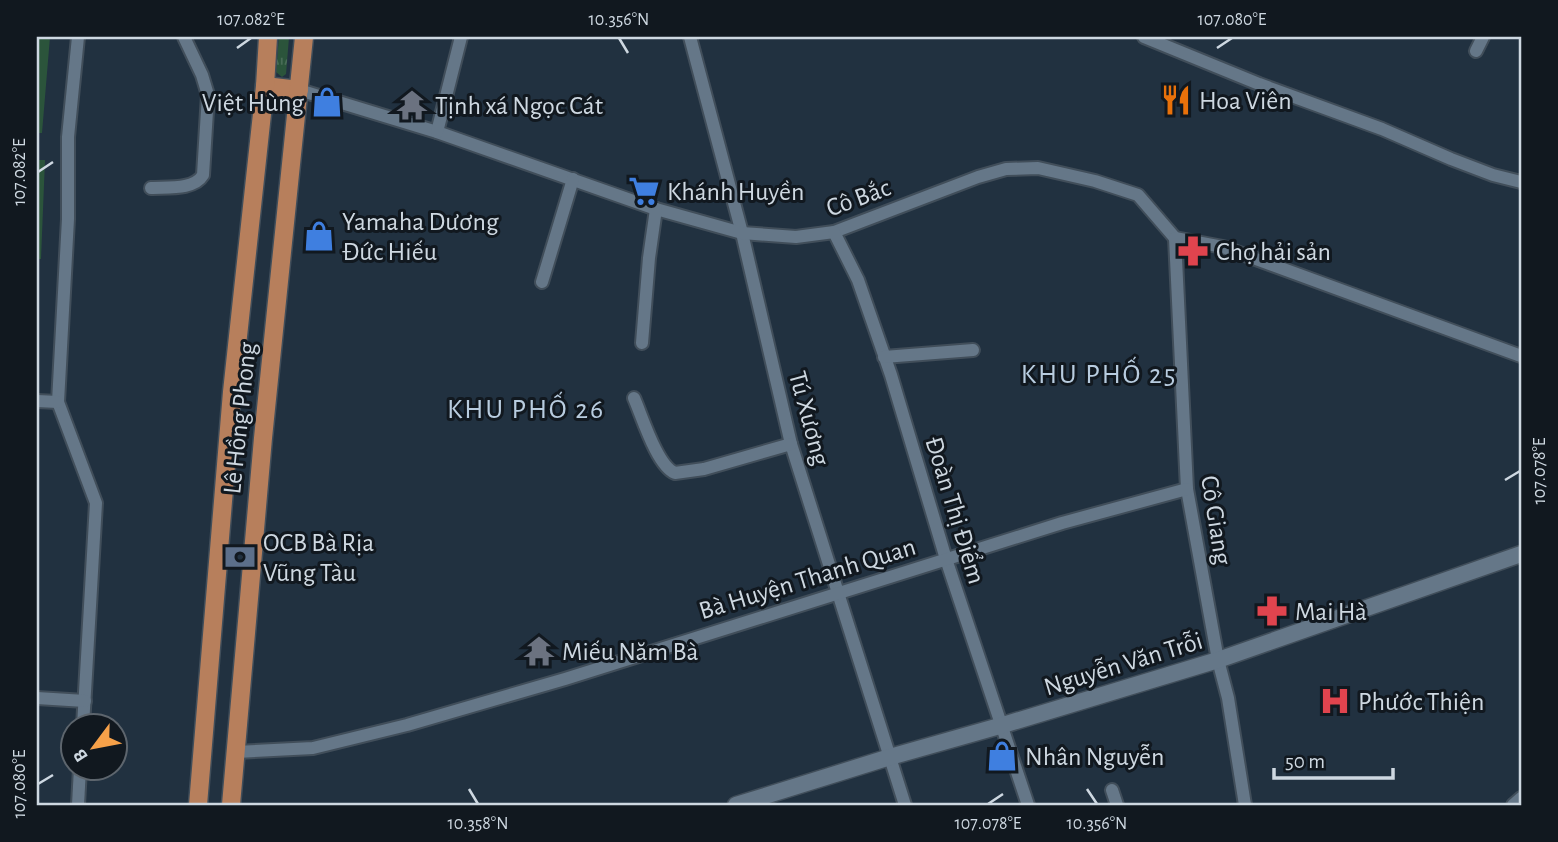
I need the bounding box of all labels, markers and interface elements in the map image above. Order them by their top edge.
text: 107.082°E [217,11,285,29]
text: 10.356°N [589,11,649,29]
text: 107.080°E [1198,11,1267,29]
restaurant icon: Hoa Viên [1159,83,1193,117]
shop icon: Việt Hùng [310,85,344,119]
temple icon: Tịnh xá Ngọc Cát [395,88,429,122]
place label: Hoa Viên [1199,88,1292,114]
place label: Việt Hùng [202,90,304,116]
place label: Tịnh xá Ngọc Cát [435,93,603,119]
text: 107.082°E [11,138,29,206]
supermarket icon: Khánh Huyền [627,174,661,208]
street label: Cô Bắc [823,174,894,221]
place label: Khánh Huyền [667,179,804,205]
place label: Yamaha Dương Đức Hiếu [342,209,499,265]
shop icon: Yamaha Dương Đức Hiếu [302,219,336,253]
pharmacy icon: Chợ hải sản [1176,234,1210,268]
place label: Chợ hải sản [1216,239,1331,265]
street label: Lê Hồng Phong [219,341,261,495]
district label: KHU PHỐ 25 [1021,356,1177,389]
street label: Tú Xương [784,368,834,469]
district label: KHU PHỐ 26 [447,391,605,424]
street label: Đoàn Thị Điểm [920,433,991,587]
text: 107.078°E [1531,437,1549,504]
street label: Cô Giang [1196,474,1236,567]
place label: OCB Bà Rịa Vũng Tàu [263,530,374,586]
street label: Bà Huyện Thanh Quan [696,534,919,624]
bank icon: OCB Bà Rịa Vũng Tàu [223,540,257,574]
pharmacy icon: Mai Hà [1255,594,1289,628]
place label: Mai Hà [1295,599,1367,625]
street label: Nguyễn Văn Trỗi [1041,627,1206,700]
temple icon: Miếu Năm Bà [522,634,556,668]
place label: Miếu Năm Bà [562,639,698,665]
hospital icon: Phước Thiện [1318,684,1352,718]
place label: Phước Thiện [1358,689,1485,715]
north arrow [60,712,130,782]
scale bar [1274,737,1394,781]
shop icon: Nhân Nguyễn [985,739,1019,773]
place label: Nhân Nguyễn [1025,743,1165,770]
text: B [70,746,92,765]
text: 107.080°E [11,749,29,818]
text: 50 m [1285,751,1325,772]
text: 10.358°N [448,815,508,833]
text: 107.078°E [955,815,1022,833]
text: 10.356°N [1067,815,1127,833]

